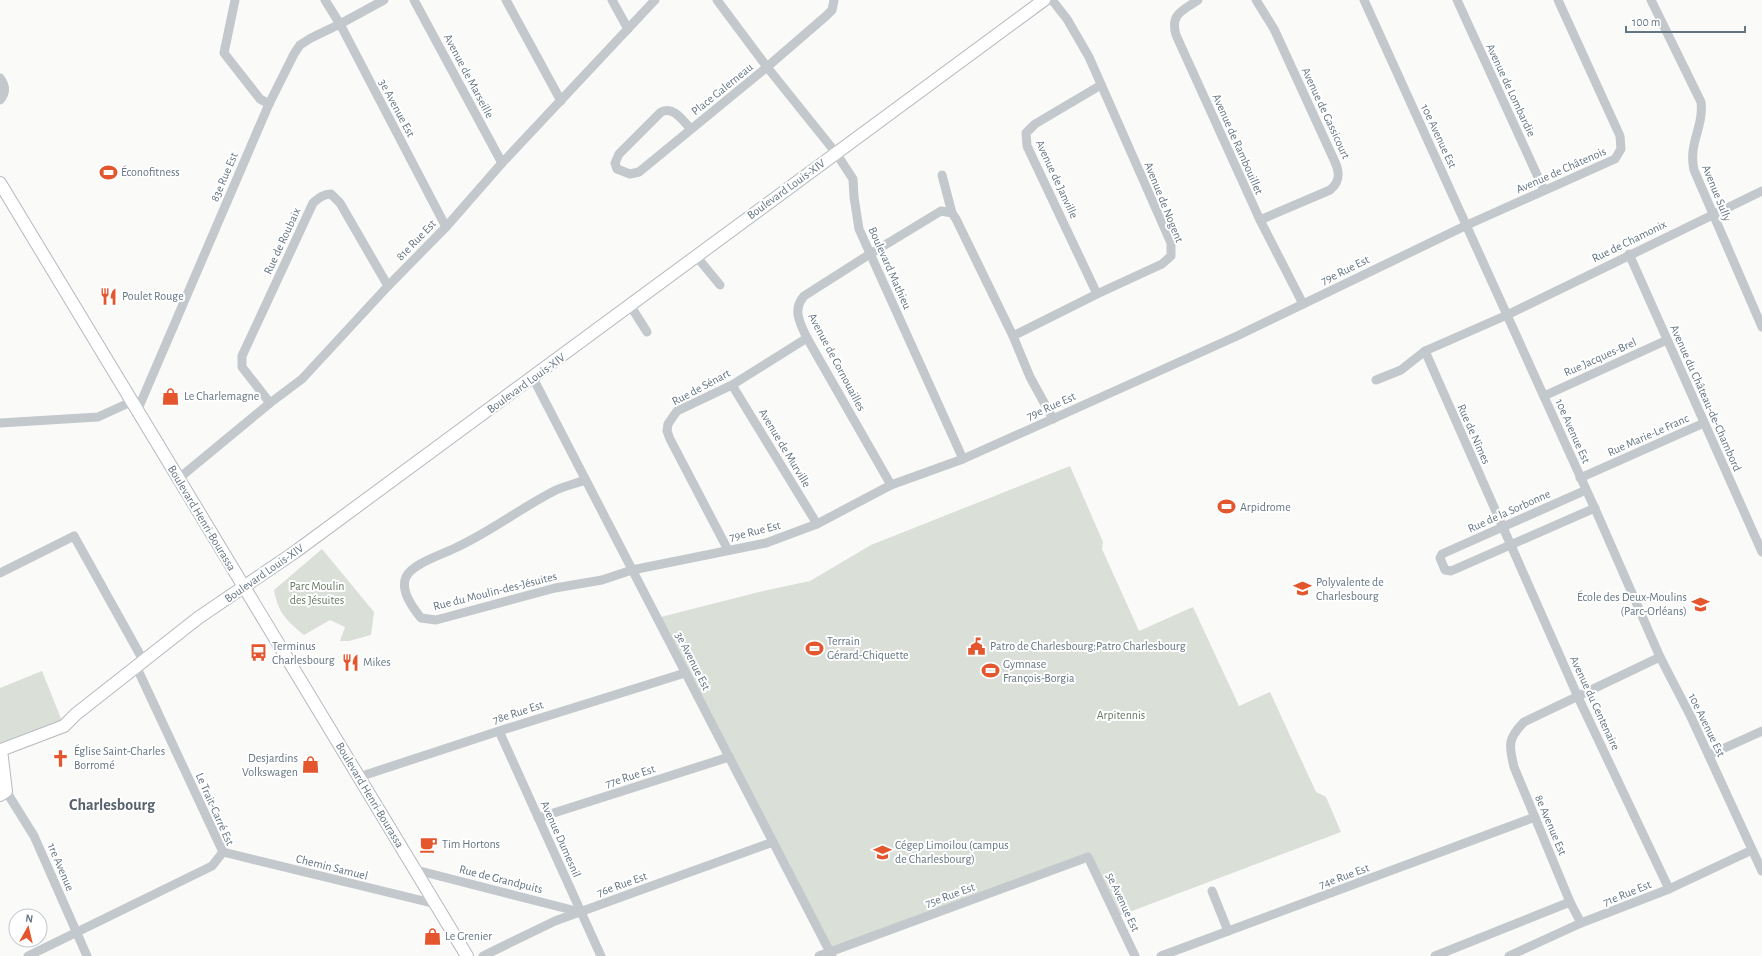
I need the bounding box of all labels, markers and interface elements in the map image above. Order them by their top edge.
scale bar [1626,8,1745,34]
text: 100 m [1632,16,1660,28]
street label: Avenue de Marseille [442,32,496,120]
street label: Avenue de Lombardie [1484,42,1538,138]
street label: Place Galerneau [689,61,755,117]
street label: Avenue de Gassicourt [1300,65,1352,161]
street label: 3e Avenue Est [377,77,417,139]
street label: Avenue de Rambouillet [1210,92,1266,196]
street label: 10e Avenue Est [1419,102,1459,170]
street label: Avenue de Janville [1034,138,1080,220]
street label: Avenue de Châtenois [1514,145,1608,195]
street label: 83e Rue Est [208,150,240,203]
street label: Boulevard Louis-XIV [745,157,827,221]
street label: Avenue de Nogent [1142,160,1186,244]
sports icon: Éconofitness [98,162,118,182]
street label: Avenue Sully [1699,163,1734,223]
place label: Éconofitness [121,165,180,178]
street label: Rue de Roubaix [261,206,303,276]
street label: 81e Rue Est [394,217,438,263]
street label: Rue de Chamonix [1590,218,1668,264]
street label: Boulevard Mathieu [866,225,914,311]
street label: 79e Rue Est [1319,253,1371,287]
restaurant icon: Poulet Rouge [99,286,119,306]
place label: Poulet Rouge [122,290,184,302]
street label: Avenue de Cornouailles [806,311,868,413]
street label: Avenue du Château-de-Chambord [1668,323,1744,473]
street label: Rue Jacques-Brel [1562,336,1638,378]
street label: Boulevard Louis-XIV [485,351,567,415]
street label: Rue de Sénart [670,367,732,407]
shop icon: Le Charlemagne [161,386,181,406]
place label: Le Charlemagne [184,390,259,402]
street label: 79e Rue Est [1025,390,1077,422]
street label: 10e Avenue Est [1553,397,1593,465]
street label: Rue de Nîmes [1455,402,1493,466]
street label: Avenue de Murville [757,407,813,489]
street label: Rue Marie-Le Franc [1606,412,1691,458]
street label: Boulevard Henri-Bourassa [166,463,238,573]
street label: Rue de la Sorbonne [1466,487,1552,535]
sports icon: Arpidrome [1217,497,1237,517]
place label: Arpidrome [1240,501,1291,513]
street label: 79e Rue Est [728,519,782,543]
street label: Boulevard Louis-XIV [222,541,306,605]
street label: Rue du Moulin-des-Jésuites [432,570,558,612]
place label: Polyvalente de Charlesbourg [1316,576,1384,602]
school or university icon: Polyvalente de Charlesbourg [1293,579,1313,599]
park label: Parc Moulin des Jésuites [289,580,345,606]
place label: École des Deux-Moulins (Parc-Orléans) [1577,590,1687,617]
school or university icon: École des Deux-Moulins (Parc-Orléans) [1690,594,1710,614]
street label: 3e Avenue Est [673,630,713,692]
place label: Terrain Gérard-Chiquette [827,635,909,661]
public building icon: Patro de Charlesbourg;Patro Charlesbourg [967,636,987,656]
sports icon: Terrain Gérard-Chiquette [804,638,824,658]
place label: Terminus Charlesbourg [272,640,335,666]
place label: Patro de Charlesbourg;Patro Charlesbourg [990,640,1186,652]
bus stop icon: Terminus Charlesbourg [249,643,269,663]
restaurant icon: Mikes [340,652,360,672]
street label: Avenue du Centenaire [1568,654,1622,752]
place label: Mikes [363,656,391,668]
place label: Gymnase François-Borgia [1003,658,1075,684]
sports icon: Gymnase François-Borgia [980,661,1000,681]
street label: 10e Avenue Est [1686,691,1728,759]
street label: 78e Rue Est [491,698,545,726]
park label: Arpitennis [1097,709,1145,721]
street label: Boulevard Henri-Bourassa [334,740,406,850]
place label: Église Saint-Charles Borromé [74,744,165,771]
church icon: Église Saint-Charles Borromé [51,748,71,768]
place label: Desjardins Volkswagen [242,752,298,778]
shop icon: Desjardins Volkswagen [301,755,321,775]
street label: 77e Rue Est [604,762,657,790]
street label: Le Trait-Carré Est [194,771,236,847]
street label: 8e Avenue Est [1533,793,1569,857]
district label: Charlesbourg [69,797,156,813]
street label: Avenue Dumesnil [539,799,583,879]
cafe icon: Tim Hortons [419,834,439,854]
place label: Tim Hortons [442,838,500,850]
place label: Cégep Limoilou (campus de Charlesbourg) [895,839,1009,865]
street label: 1re Avenue [46,841,76,893]
school or university icon: Cégep Limoilou (campus de Charlesbourg) [872,842,892,862]
street label: Chemin Samuel [295,852,369,882]
street label: 74e Rue Est [1317,861,1371,891]
street label: Rue de Grandpuits [458,863,544,895]
street label: 76e Rue Est [595,869,649,899]
street label: 5e Avenue Est [1104,871,1142,933]
street label: 71e Rue Est [1601,878,1653,908]
street label: 75e Rue Est [924,880,976,909]
north arrow [8,908,48,948]
text: N [25,913,34,925]
shop icon: Le Grenier [422,926,442,946]
place label: Le Grenier [445,930,492,942]

